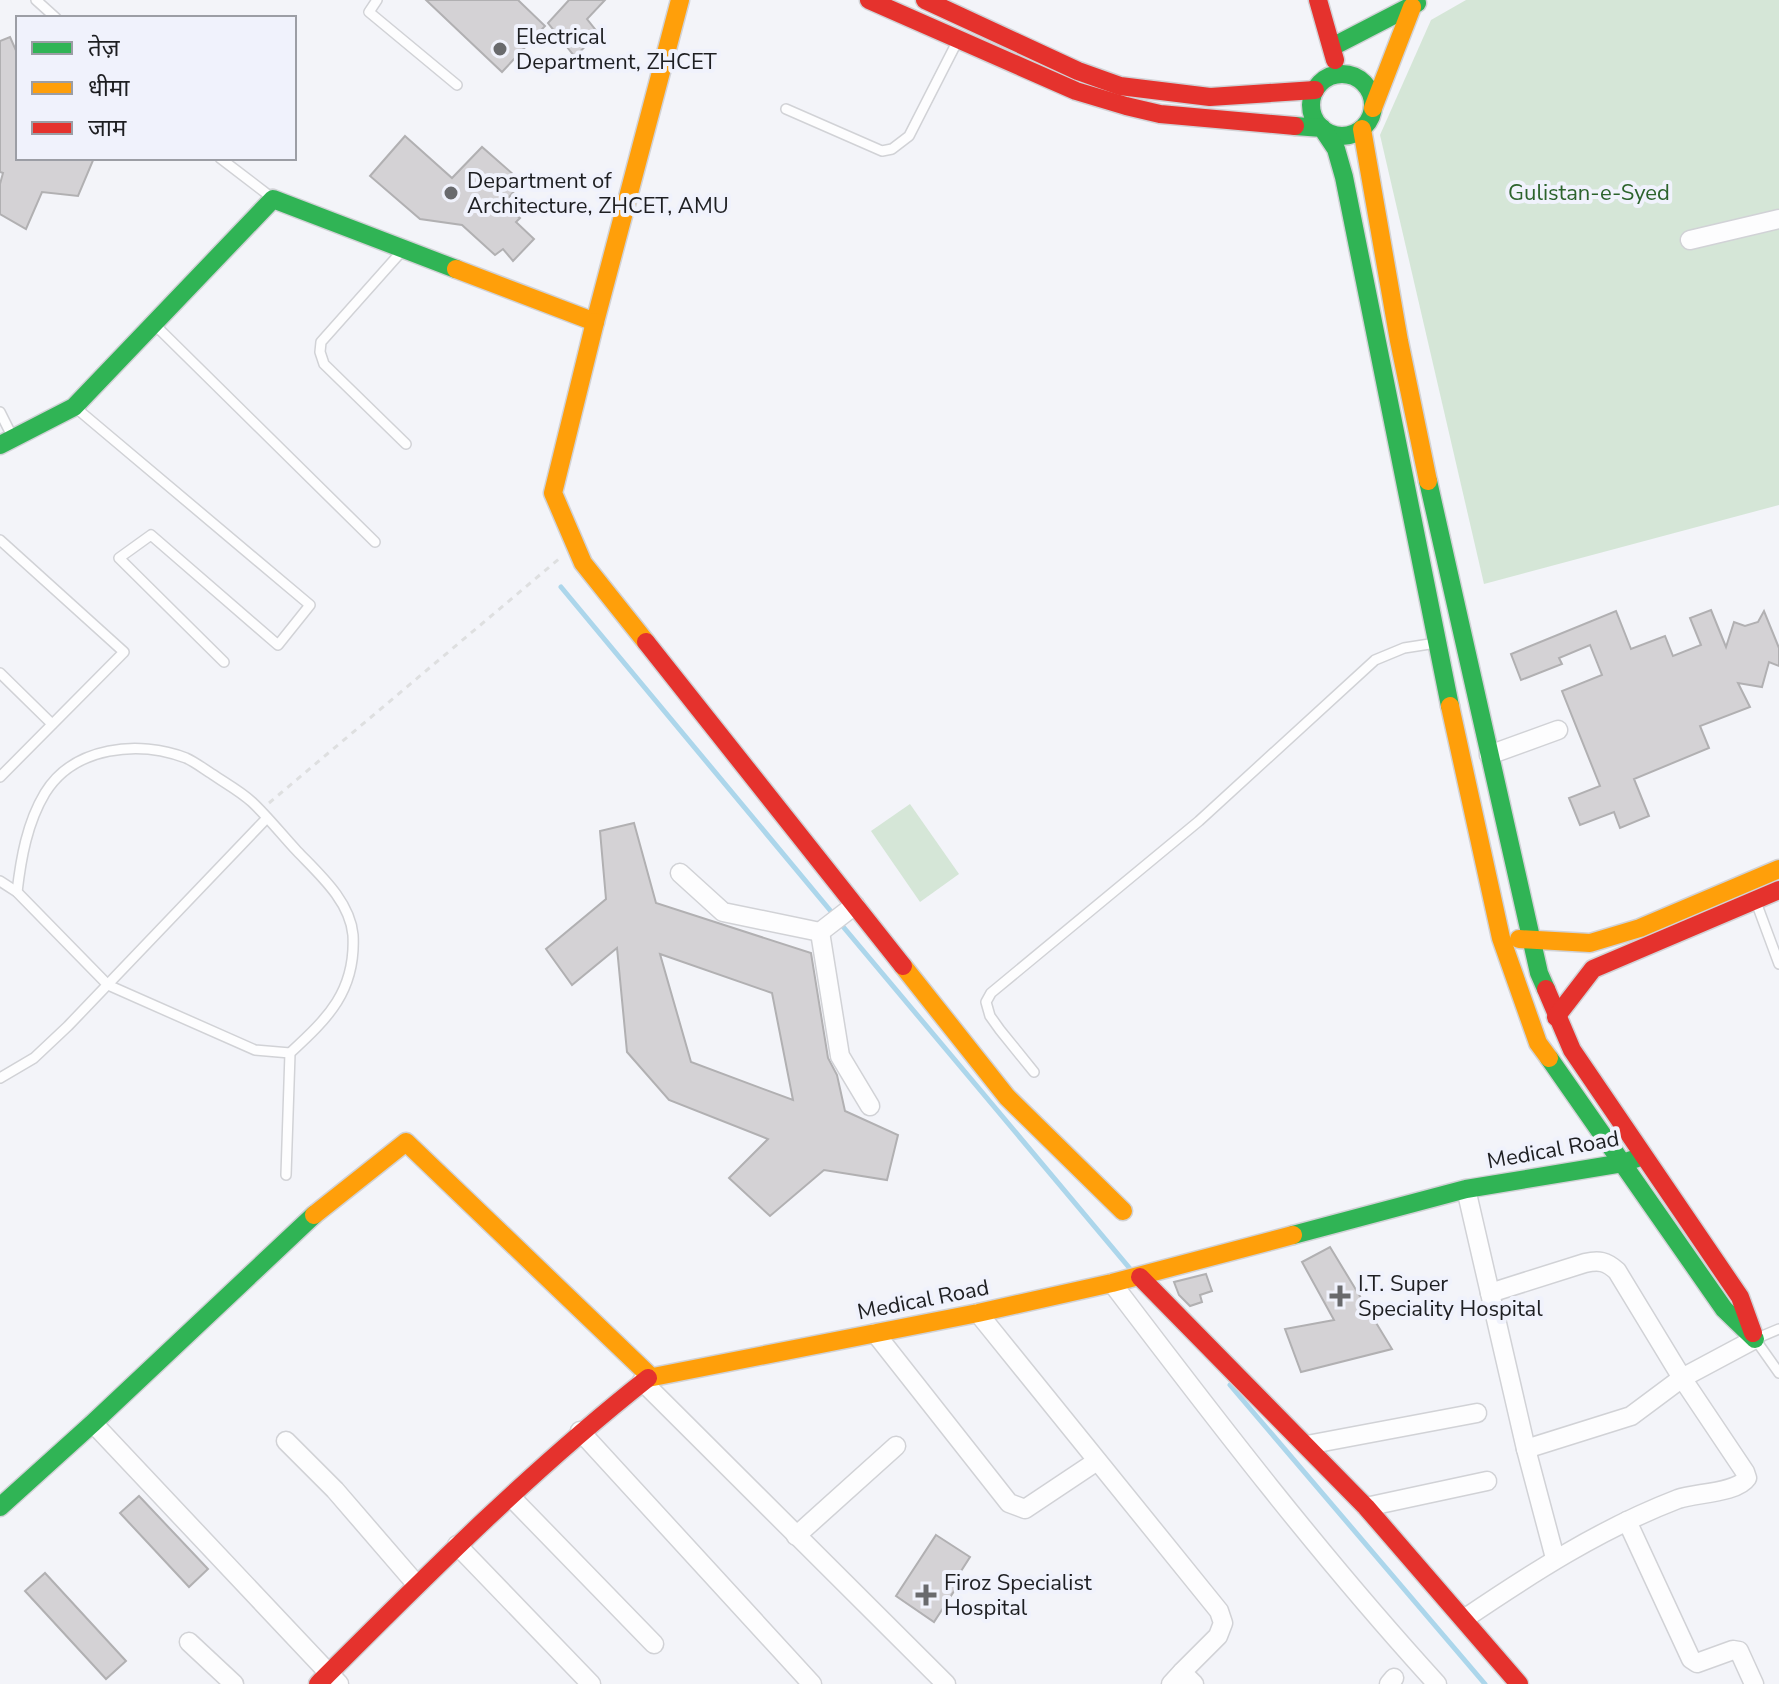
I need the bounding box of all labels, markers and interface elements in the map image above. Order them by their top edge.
legend [16,16,296,160]
place label: Electrical Department, ZHCET [516,22,717,77]
text: तेज़ [88,32,121,64]
marker: Electrical Department, ZHCET [491,40,509,58]
text: धीमा [88,72,130,104]
text: जाम [88,112,127,144]
place label: Department of Architecture, ZHCET, AMU [467,166,729,221]
park label: Gulistan-e-Syed [1508,178,1670,208]
marker: Department of Architecture, ZHCET, AMU [442,184,460,202]
street label: Medical Road [1485,1124,1622,1176]
place label: I.T. Super Speciality Hospital [1358,1269,1543,1324]
street label: Medical Road [855,1273,992,1327]
marker: I.T. Super Speciality Hospital [1329,1285,1351,1307]
place label: Firoz Specialist Hospital [944,1568,1092,1623]
marker: Firoz Specialist Hospital [915,1584,937,1606]

